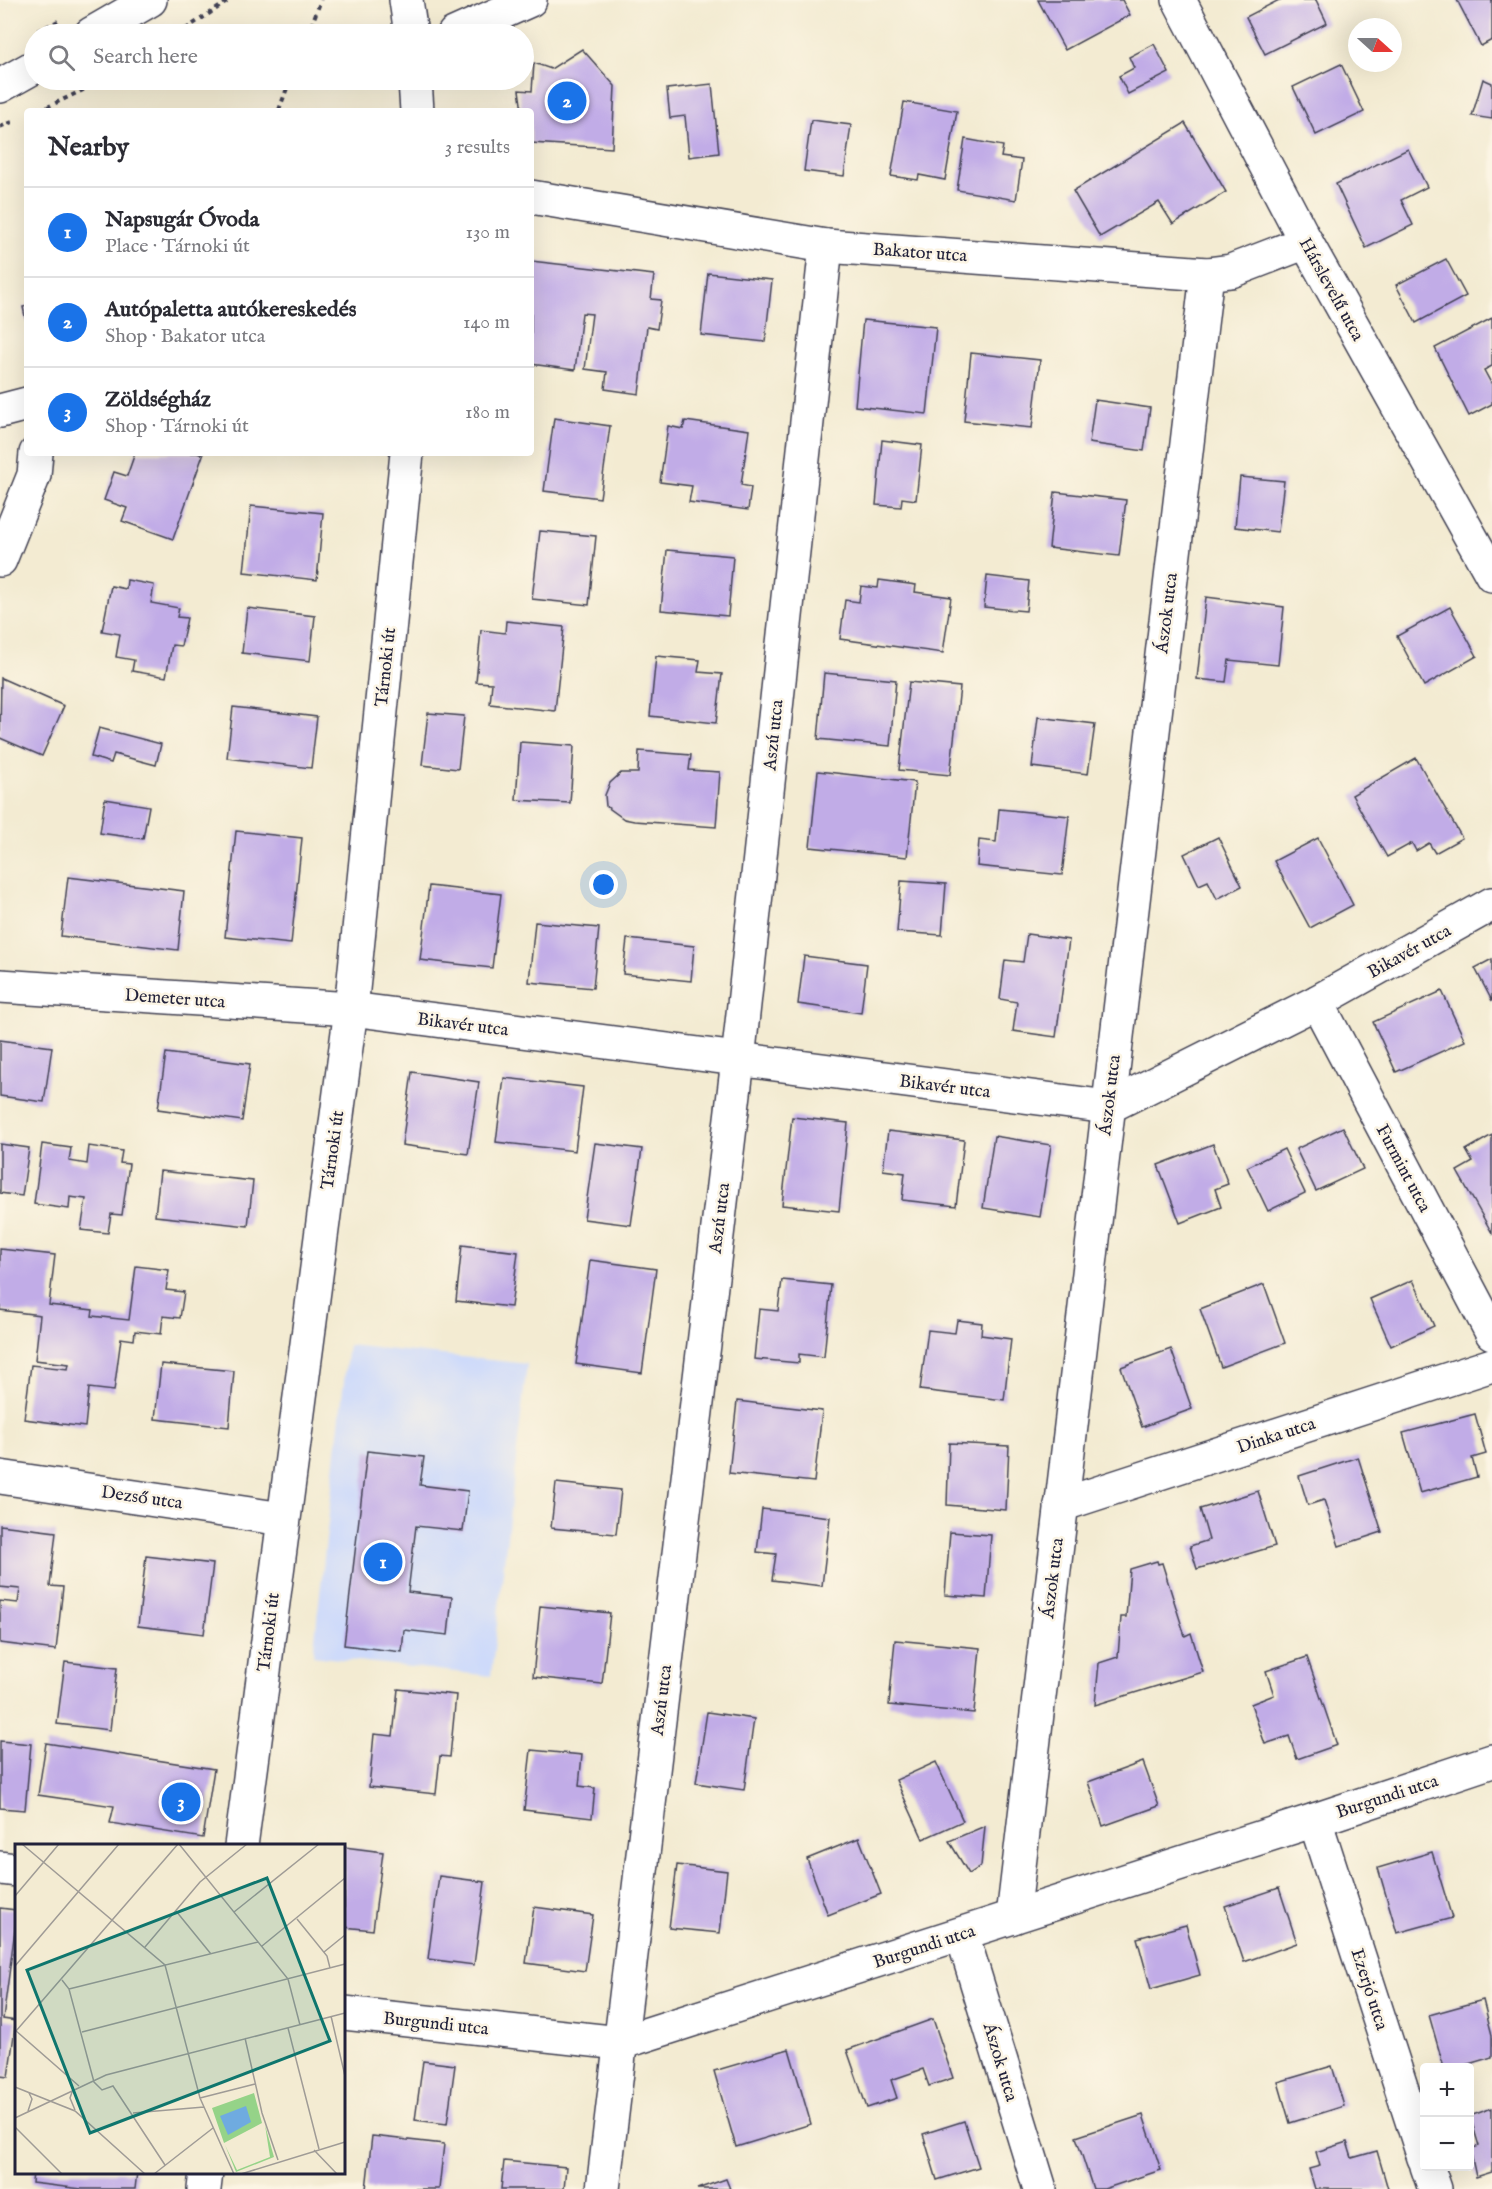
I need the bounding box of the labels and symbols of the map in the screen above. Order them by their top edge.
north arrow [1348,18,1402,72]
pin: 2 [548,78,586,124]
street label: Hárslevelű utca [1293,234,1369,346]
street label: Bakator utca [872,239,968,268]
street label: Ászok utca [1149,571,1184,656]
street label: Tárnoki út [371,626,402,708]
street label: Aszú utca [759,698,790,773]
your location [589,870,618,899]
street label: Bikavér utca [1364,920,1456,985]
street label: Demeter utca [124,985,226,1014]
street label: Bikavér utca [416,1008,510,1043]
street label: Ászok utca [1092,1053,1127,1138]
street label: Bikavér utca [898,1070,992,1105]
street label: Tárnoki út [317,1109,350,1191]
street label: Furmint utca [1370,1121,1436,1217]
street label: Aszú utca [705,1181,736,1256]
street label: Dinka utca [1234,1413,1319,1460]
street label: Dezső utca [100,1481,184,1516]
street label: Ászok utca [1035,1536,1070,1621]
pin: 1 [364,1540,403,1584]
street label: Tárnoki út [253,1591,286,1673]
street label: Aszú utca [647,1663,678,1738]
street label: Burgundi utca [1334,1770,1442,1825]
pin: 3 [162,1780,201,1824]
inset map [15,1844,345,2174]
street label: Burgundi utca [871,1920,979,1975]
street label: Ezerjó utca [1345,1946,1393,2033]
street label: Burgundi utca [382,2008,490,2041]
street label: Ászok utca [976,2019,1024,2105]

